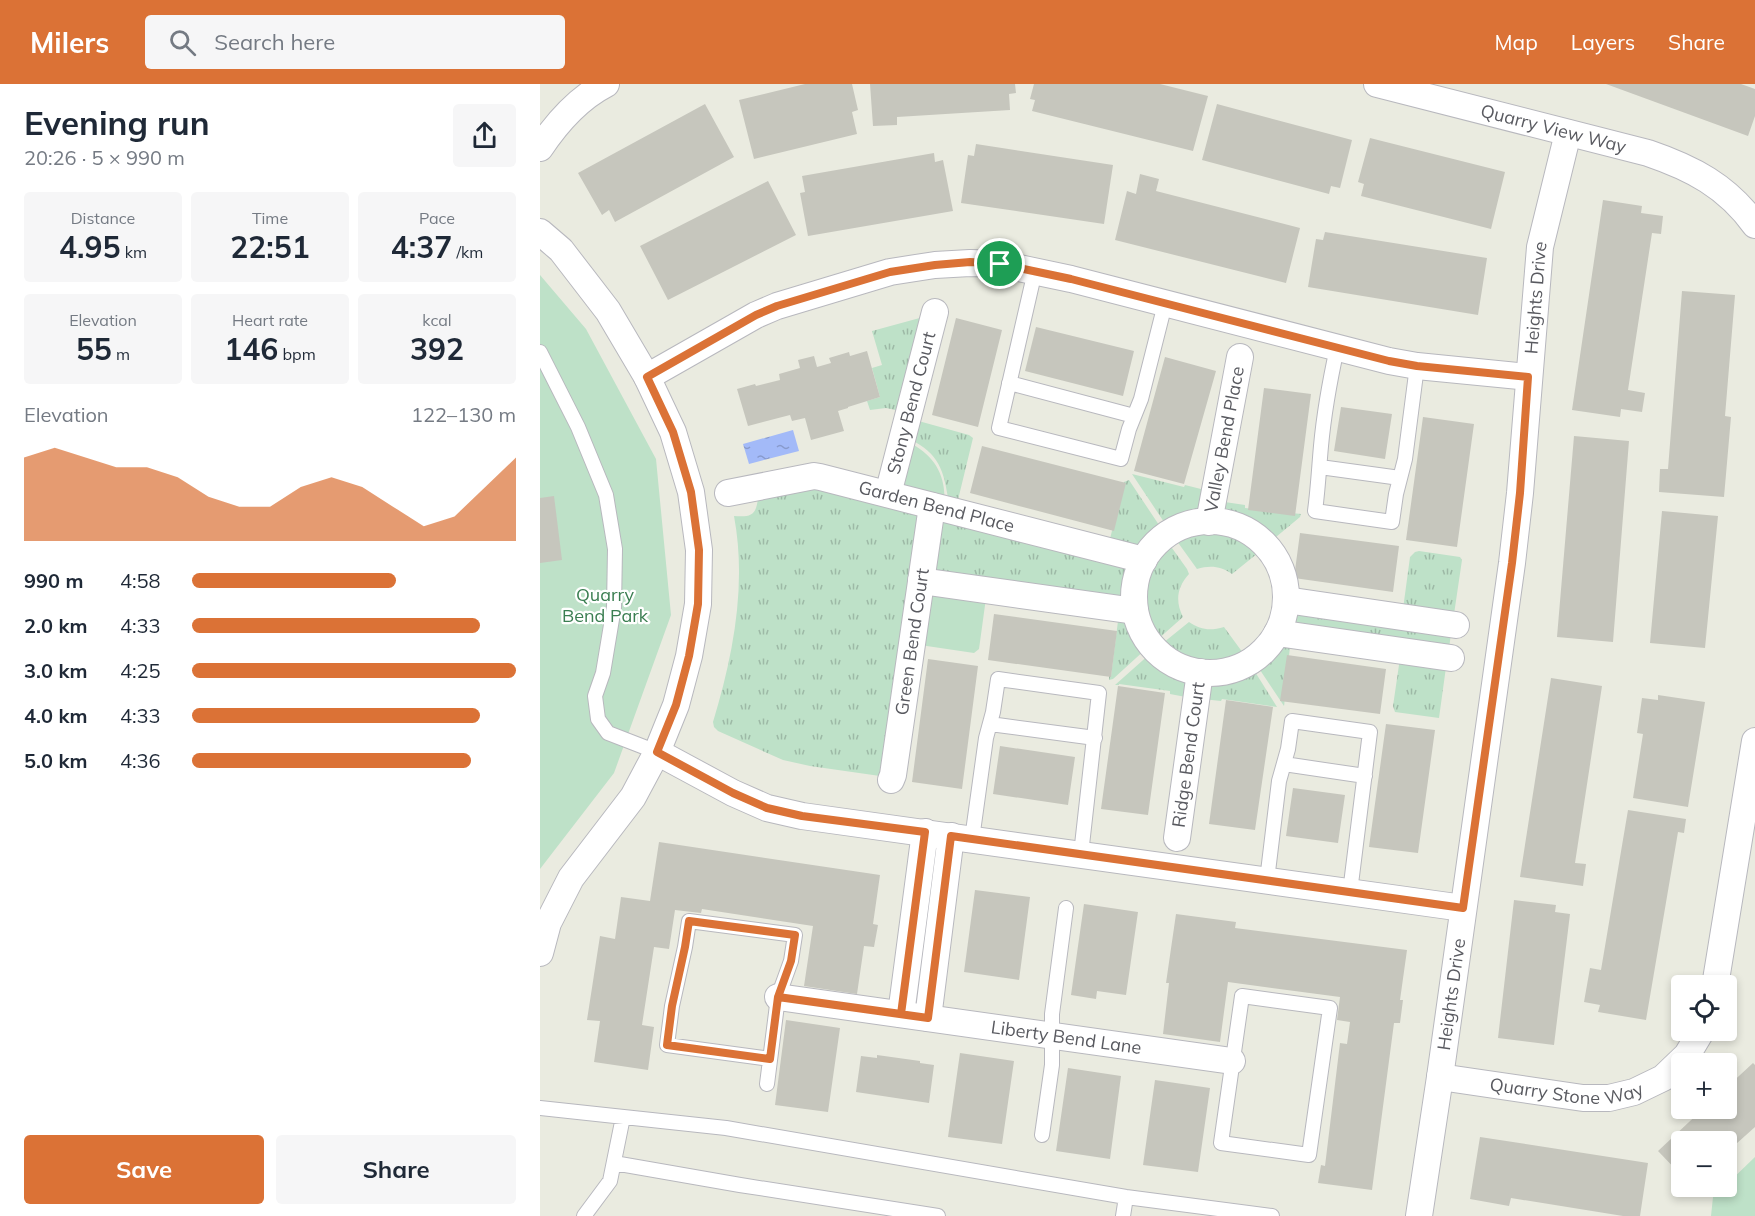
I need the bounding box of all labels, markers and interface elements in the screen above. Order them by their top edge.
search box [145,15,565,69]
text: Milers [30,25,109,60]
icon: search [166,26,199,59]
text: Search here [214,28,335,56]
text: Map [1495,29,1538,55]
text: Layers [1571,29,1635,55]
text: Share [1668,29,1725,55]
street label: Quarry View Way [1478,99,1629,158]
text: Evening run [24,102,210,143]
button: share [453,104,516,167]
text: 20:26 · 5 × 990 m [24,145,185,170]
text: Distance [71,208,135,228]
text: Time [252,208,288,228]
text: Pace [419,208,455,228]
text: 4.95 [59,228,120,266]
text: 22:51 [230,228,310,266]
text: 4:37 [391,228,452,266]
pin [974,238,1025,289]
street label: Heights Drive [1519,239,1552,355]
text: km [120,242,147,262]
text: /km [452,242,483,262]
icon: arrive [983,247,1016,280]
text: Elevation [69,310,137,330]
text: Heart rate [232,310,308,330]
text: kcal [422,310,452,330]
street label: Stony Bend Court [882,329,940,477]
text: 55 [76,330,112,368]
text: 146 [224,330,278,368]
text: 392 [410,330,464,368]
text: m [112,344,130,364]
text: bpm [278,344,316,364]
street label: Valley Bend Place [1199,364,1249,514]
text: Elevation [24,402,109,427]
text: 122–130 m [411,402,516,427]
street label: Garden Bend Place [856,475,1017,537]
street label: Green Bend Court [890,567,934,717]
text: 990 m [24,568,83,593]
text: 4:58 [120,568,161,593]
park label: Quarry Bend Park [562,583,649,627]
text: 2.0 km [24,613,87,638]
text: 4:33 [120,613,161,638]
text: 3.0 km [24,658,87,683]
text: 4:25 [120,658,161,683]
street label: Ridge Bend Court [1167,680,1209,829]
text: 4.0 km [24,703,87,728]
text: 4:33 [120,703,161,728]
text: 5.0 km [24,748,87,773]
text: 4:36 [120,748,161,773]
street label: Heights Drive [1432,937,1470,1052]
map controls [1671,975,1737,1197]
button: locate [1671,975,1737,1041]
street label: Liberty Bend Lane [990,1015,1143,1059]
button: + [1671,1053,1737,1119]
street label: Quarry Stone Way [1488,1072,1648,1110]
button: − [1671,1131,1737,1197]
button: Save [24,1135,264,1204]
button: Share [276,1135,516,1204]

